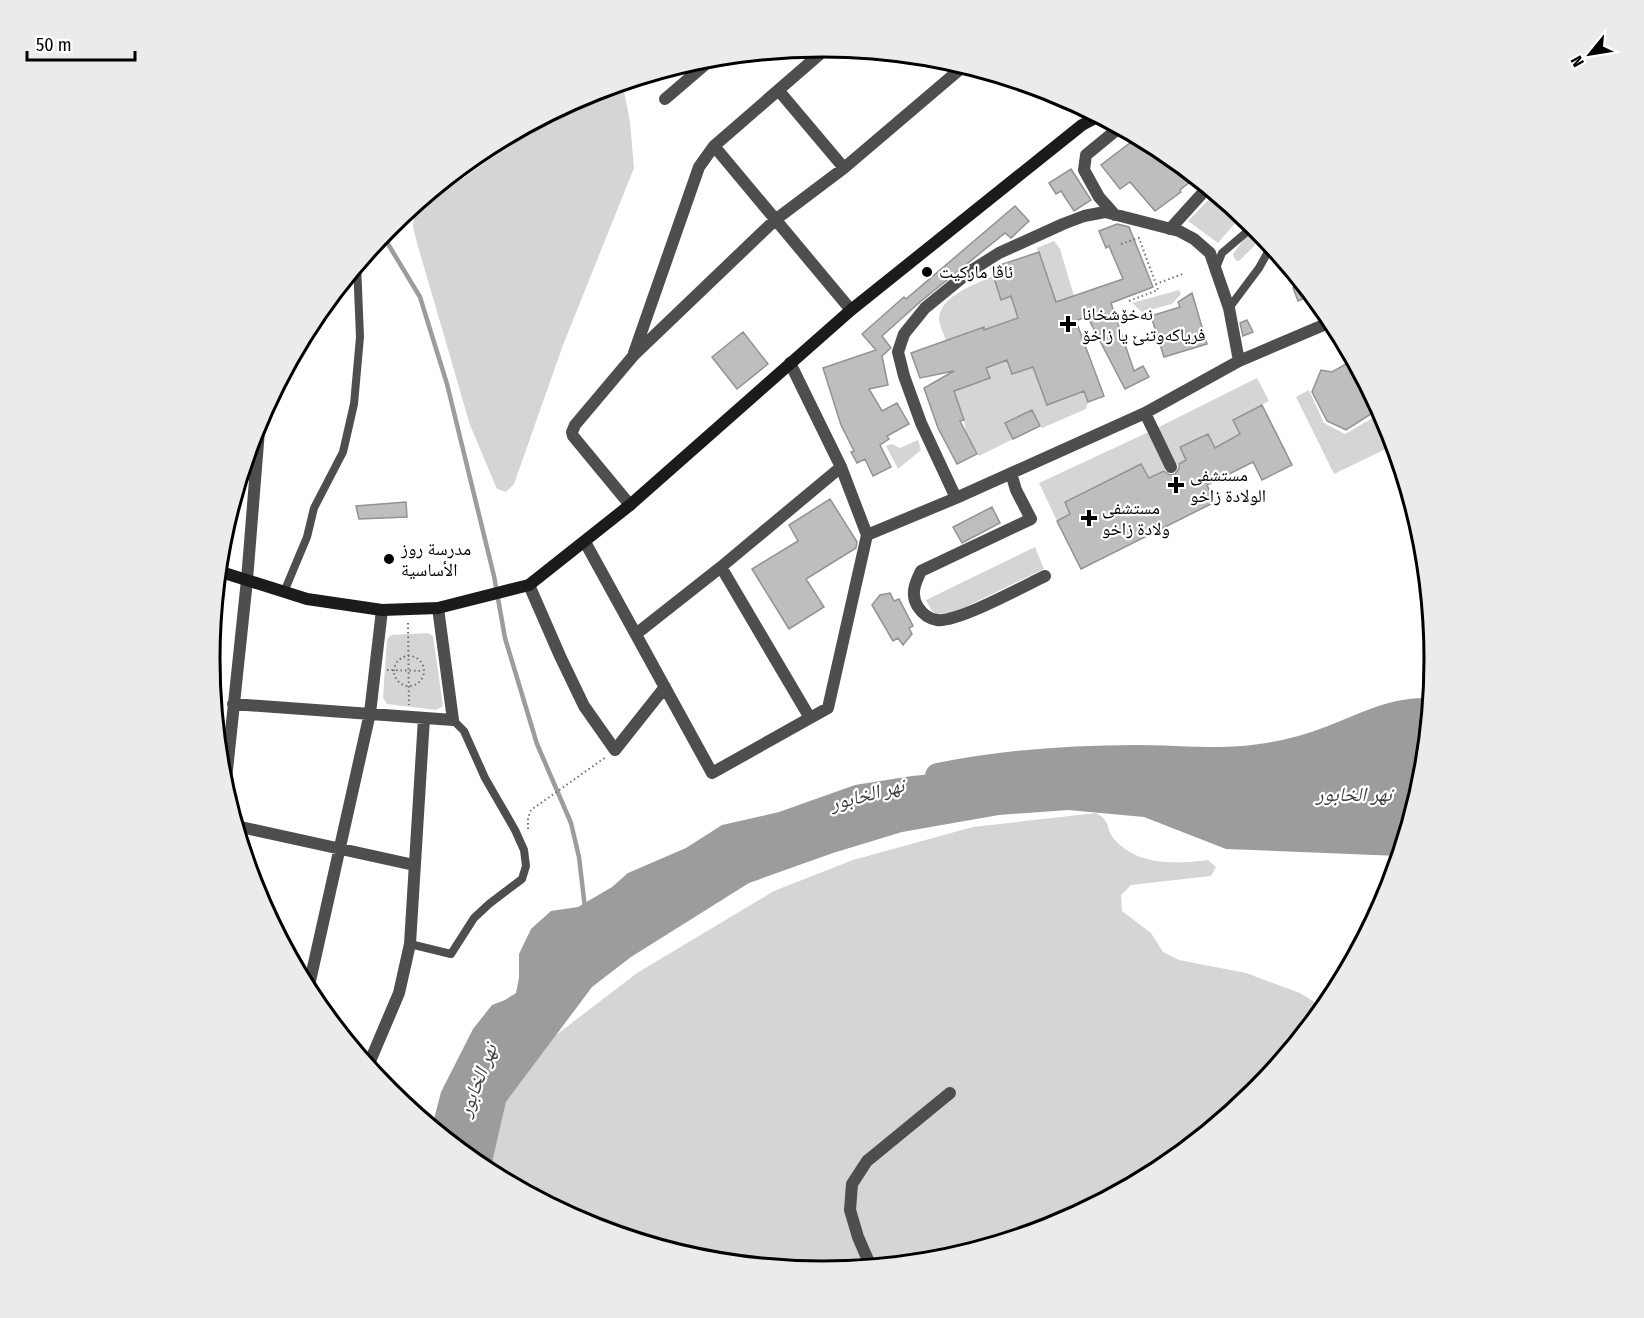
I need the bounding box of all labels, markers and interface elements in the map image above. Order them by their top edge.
scale bar [27,24,135,62]
north arrow [1560,24,1620,84]
text: 50 m [36,34,72,56]
text: N [1567,52,1588,70]
place label: ئاڤا ماركيت [939,261,1013,283]
marker: ئاڤا ماركيت [920,265,934,279]
place label: نه‌خۆشخانا فرياكه‌وتنێ يا زاخۆ [1082,303,1206,346]
marker: نه‌خۆشخانا فرياكه‌وتنێ يا زاخۆ [1059,315,1077,333]
place label: مستشفى الولادة زاخو [1190,464,1266,507]
marker: مستشفى الولادة زاخو [1167,476,1185,494]
place label: مستشفى ولادة زاخو [1102,497,1170,540]
marker: مستشفى ولادة زاخو [1080,509,1098,527]
place label: مدرسة روز الأساسية [400,538,471,581]
marker: مدرسة روز الأساسية [382,552,396,566]
water label: نهر الخابور [825,772,909,816]
water label: نهر الخابور [1314,782,1395,806]
water label: نهر الخابور [452,1038,503,1122]

